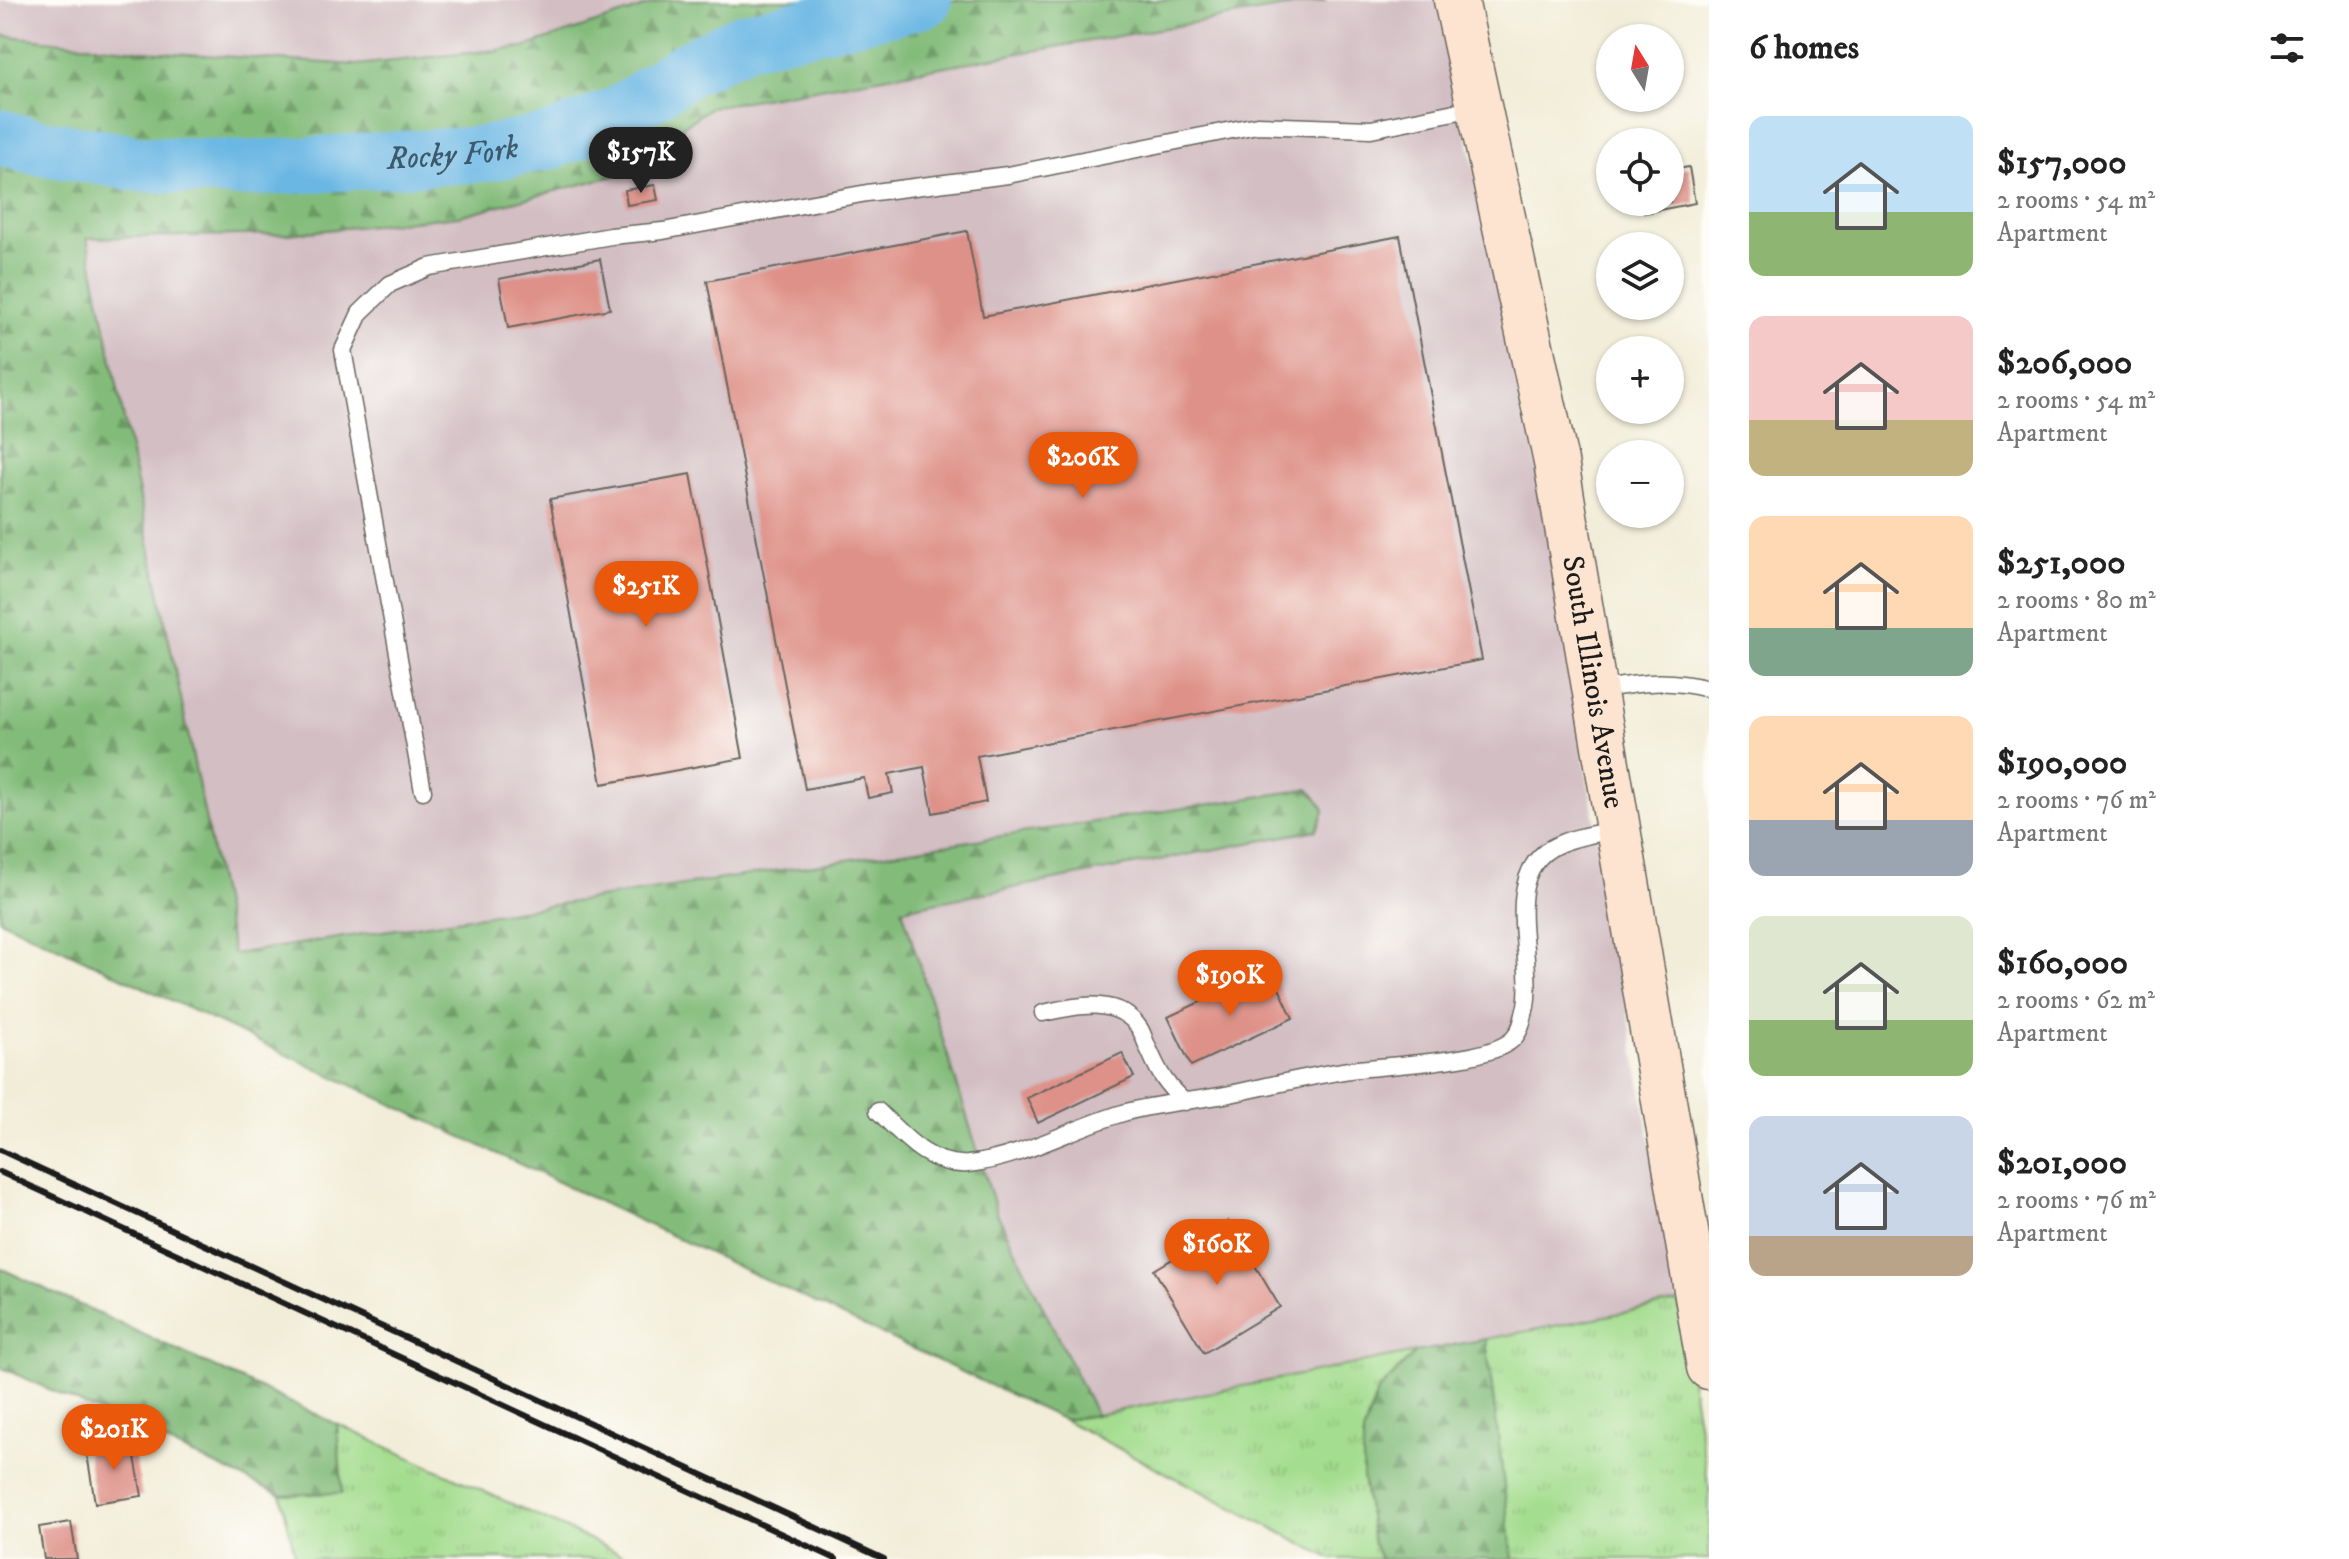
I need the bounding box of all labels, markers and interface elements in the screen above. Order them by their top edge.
north arrow [1596,24,1684,112]
map controls [1596,24,1684,528]
icon: filters [2265,26,2309,70]
text: 6 homes [1749,27,1859,69]
pin: $157K [585,127,697,195]
water label: Rocky Fork [384,128,523,180]
button: locate [1596,128,1684,216]
text: $157K [607,136,675,169]
text: $157,000 [1997,142,2126,184]
icon: home [1813,148,1909,244]
text: 2 rooms · 54 m² [1997,184,2155,217]
text: Apartment [1997,217,2108,250]
button: layers [1596,232,1684,320]
button: + [1596,336,1684,424]
text: $206,000 [1997,342,2132,384]
icon: home [1813,348,1909,444]
text: 2 rooms · 54 m² [1997,384,2155,417]
text: Apartment [1997,417,2108,450]
pin: $206K [1027,432,1139,500]
button: − [1596,440,1684,528]
text: $206K [1047,441,1119,474]
text: $251,000 [1997,542,2125,584]
icon: home [1813,548,1909,644]
street label: South Illinois Avenue [1554,553,1633,811]
pin: $251K [590,561,702,629]
text: $251K [612,570,680,603]
text: 2 rooms · 80 m² [1997,584,2156,617]
text: Apartment [1997,617,2108,650]
text: $190,000 [1997,742,2127,784]
icon: home [1813,748,1909,844]
text: 2 rooms · 76 m² [1997,784,2156,817]
text: Apartment [1997,817,2108,850]
text: $160,000 [1997,942,2128,984]
icon: home [1813,948,1909,1044]
pin: $190K [1174,950,1286,1018]
text: $190K [1196,959,1264,992]
text: 2 rooms · 62 m² [1997,984,2155,1017]
text: Apartment [1997,1017,2108,1050]
text: $201,000 [1997,1142,2127,1184]
icon: home [1813,1148,1909,1244]
text: 2 rooms · 76 m² [1997,1184,2156,1217]
text: Apartment [1997,1217,2108,1250]
pin: $160K [1161,1219,1273,1287]
text: $160K [1182,1228,1252,1261]
pin: $201K [58,1404,170,1472]
text: $201K [80,1413,148,1446]

